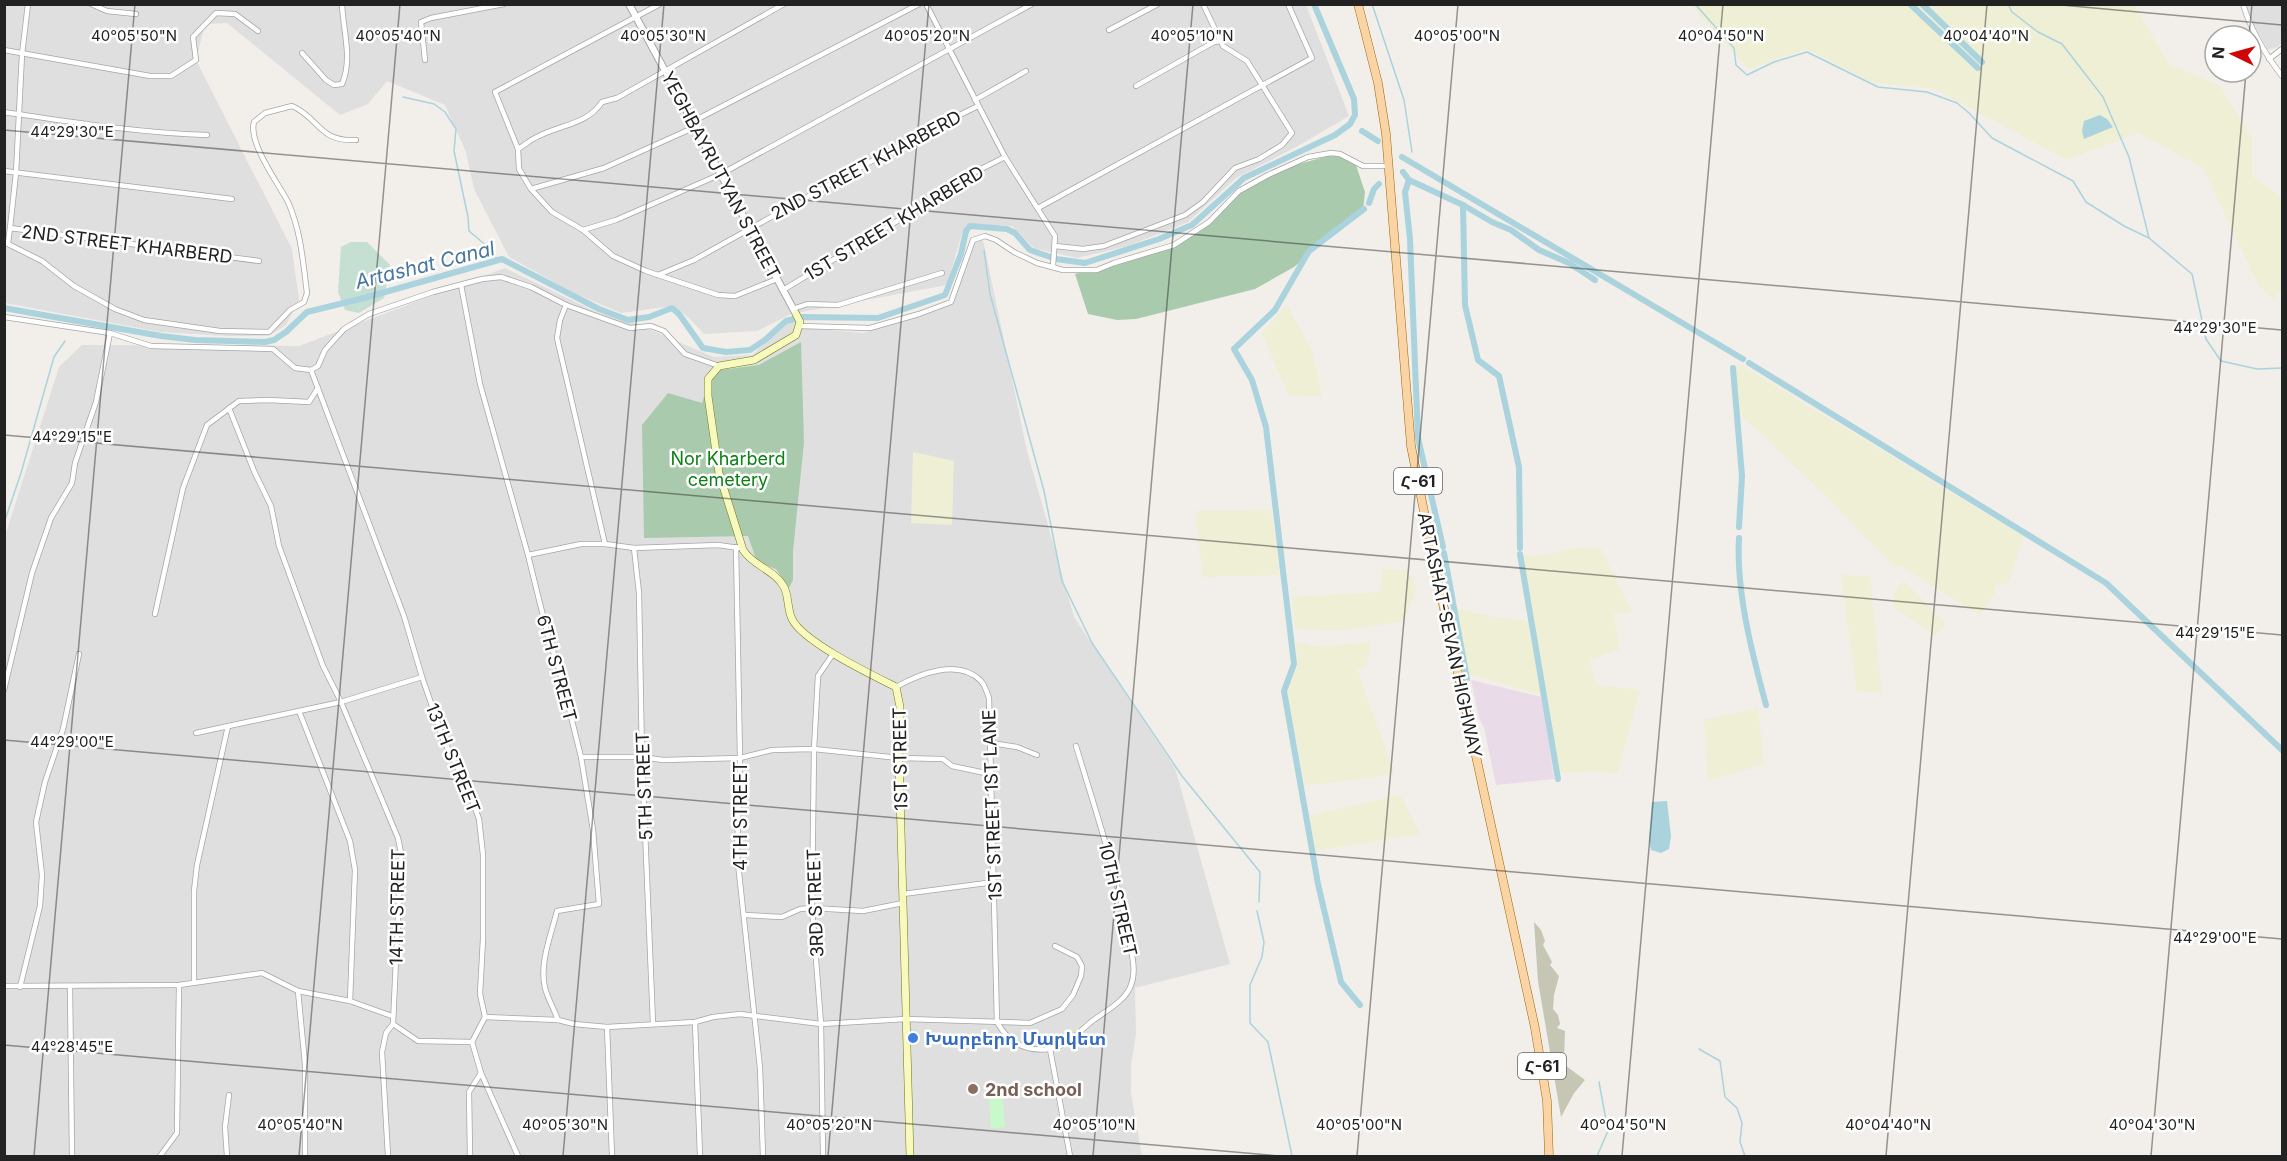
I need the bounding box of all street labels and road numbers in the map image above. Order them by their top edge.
street label: YEGHBAYRUTYAN STREET [657,68,785,282]
street label: 2ND STREET KHARBERD [767,106,965,224]
street label: 1ST STREET KHARBERD [801,161,987,285]
street label: 2ND STREET KHARBERD [20,221,234,267]
road number: Հ-61 [1394,468,1442,494]
street label: ARTASHAT-SEVAN HIGHWAY [1414,510,1486,760]
street label: 6TH STREET [533,613,581,723]
street label: 13TH STREET [421,700,485,816]
street label: 1ST STREET [889,707,911,811]
street label: 1ST STREET 1ST LANE [978,709,1006,901]
street label: 5TH STREET [632,731,656,841]
street label: 4TH STREET [730,761,751,871]
street label: 10TH STREET [1095,840,1141,958]
street label: 14TH STREET [385,848,409,966]
street label: 3RD STREET [803,848,827,958]
road number: Հ-61 [1518,1053,1566,1079]

